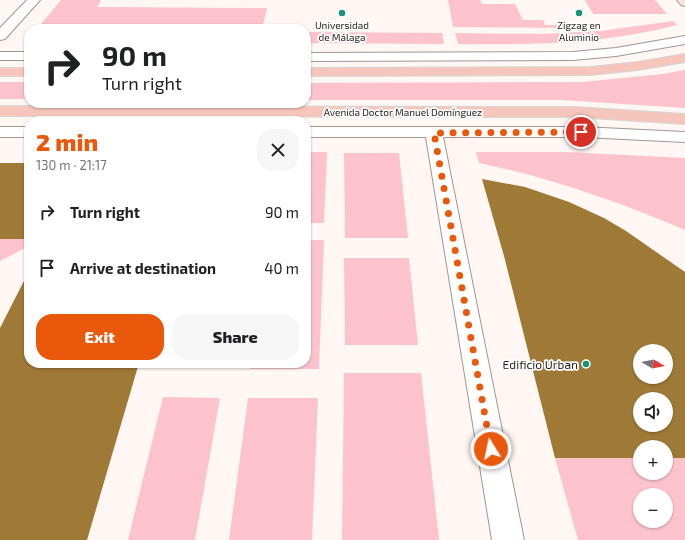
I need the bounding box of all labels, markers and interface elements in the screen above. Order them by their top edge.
marker: Universidad de Málaga [337,8,347,18]
marker: Zigzag en Aluminio [574,8,584,18]
place label: Universidad de Málaga [315,19,369,43]
place label: Zigzag en Aluminio [557,19,601,43]
text: 90 m [102,38,167,72]
icon: right [36,40,88,92]
text: Turn right [102,72,182,94]
street label: Avenida Doctor Manuel Domínguez [324,106,482,118]
pin [564,115,598,149]
icon: arrive [570,121,592,143]
text: 2 min [36,127,98,156]
button: close [257,129,299,171]
text: 130 m · 21:17 [36,157,107,173]
icon: right [36,201,58,223]
text: Turn right [70,203,140,221]
text: 90 m [265,203,299,221]
icon: arrive [36,257,58,279]
text: Arrive at destination [70,259,216,277]
text: 40 m [264,259,299,277]
button: Exit [36,314,164,360]
button: Share [172,314,299,360]
north arrow [633,344,673,384]
map controls [633,344,673,528]
place label: Edificio Urban [503,357,578,371]
marker: Edificio Urban [581,359,591,369]
button: sound [633,392,673,432]
position arrow [470,428,512,470]
button: + [633,440,673,480]
button: − [633,488,673,528]

